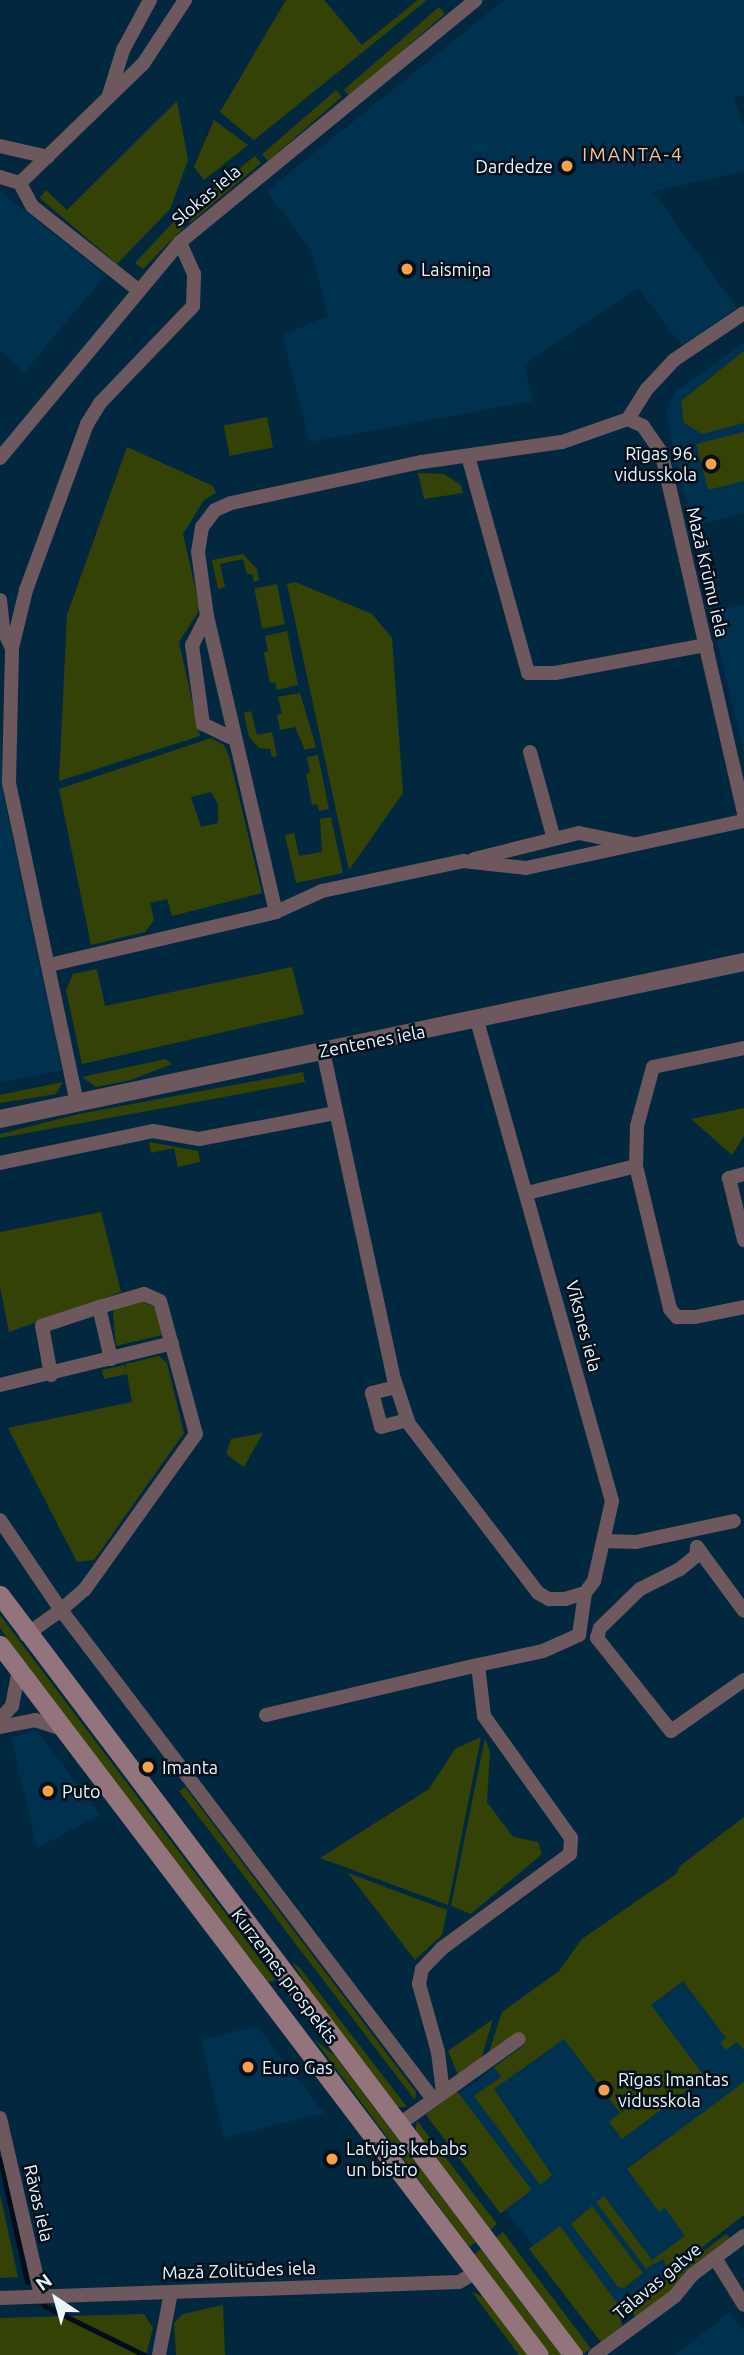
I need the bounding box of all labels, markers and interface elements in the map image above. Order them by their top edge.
district label: IMANTA-4 [583,144,683,166]
place label: Dardedze [475,155,553,177]
marker: Dardedze [559,158,575,174]
street label: Slokas iela [167,160,245,230]
place label: Laismiņa [421,258,491,280]
marker: Laismiņa [399,261,415,277]
place label: Rīgas 96. vidusskola [614,443,697,486]
marker: Rīgas 96. vidusskola [703,456,719,472]
street label: Mazā Krūmu iela [683,505,733,639]
street label: Zentenes iela [317,1020,427,1062]
street label: Vīksnes iela [561,1278,607,1374]
place label: Imanta [162,1756,218,1778]
marker: Imanta [140,1759,156,1775]
place label: Puto [62,1780,101,1802]
marker: Puto [40,1783,56,1799]
street label: Kurzemes prospekts [227,1904,343,2048]
place label: Euro Gas [262,2056,333,2078]
marker: Euro Gas [240,2059,256,2075]
place label: Rīgas Imantas vidusskola [618,2069,729,2112]
marker: Rīgas Imantas vidusskola [596,2082,612,2098]
place label: Latvijas kebabs un bistro [346,2138,467,2180]
marker: Latvijas kebabs un bistro [324,2151,340,2167]
street label: Rāvas iela [20,2162,58,2244]
street label: Tālavas gatve [609,2238,705,2324]
street label: Mazā Zolitūdes iela [162,2257,316,2283]
north arrow [21,2264,91,2334]
text: N [31,2269,56,2295]

